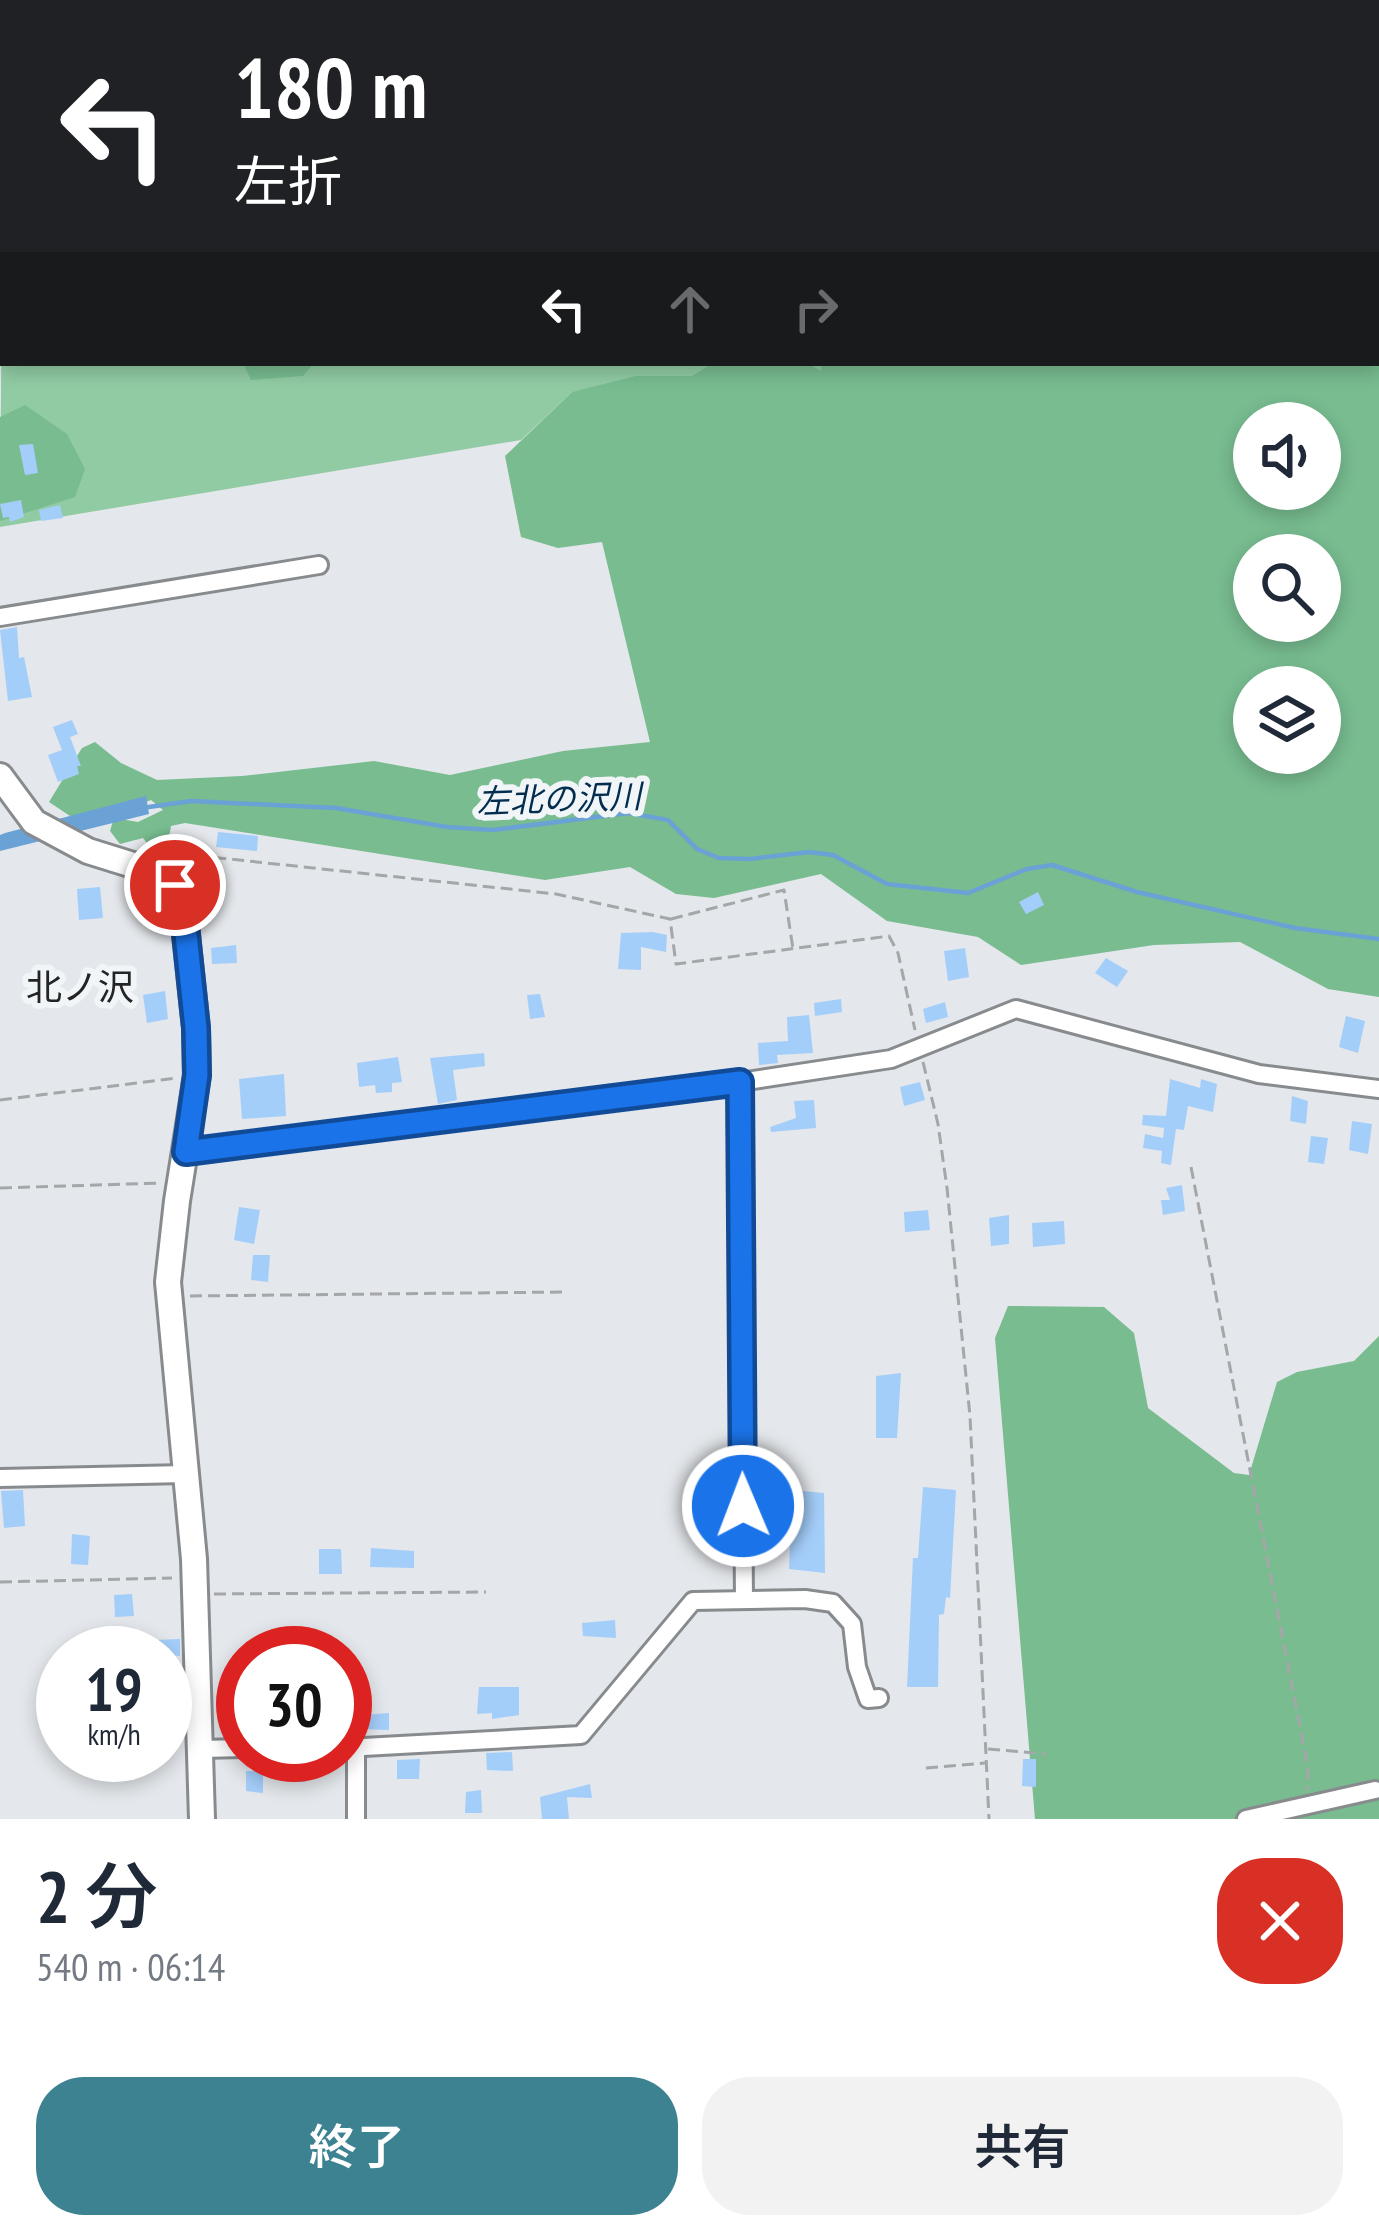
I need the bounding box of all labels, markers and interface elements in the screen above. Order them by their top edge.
text: 180 m [234,32,427,141]
icon: left [36,48,192,204]
text: 左折 [234,146,342,216]
icon: left [531,276,597,342]
icon: ahead [657,276,723,342]
icon: right [783,276,849,342]
map controls [1233,402,1341,774]
button: sound [1233,402,1341,510]
button: search [1233,534,1341,642]
button: layers [1233,666,1341,774]
water label: 左北の沢川 [476,774,645,822]
pin [124,834,226,936]
icon: arrive [142,852,208,918]
district label: 北ノ沢 [26,963,134,1010]
position arrow [680,1443,806,1569]
speed limit sign: 30 [216,1626,372,1782]
text: 19 [85,1650,143,1728]
text: km/h [87,1714,141,1753]
text: 2 分 [36,1849,157,1942]
button: close [1217,1858,1343,1984]
text: 540 m · 06:14 [36,1941,225,1992]
button: 終了 [36,2077,678,2215]
button: 共有 [702,2077,1343,2215]

